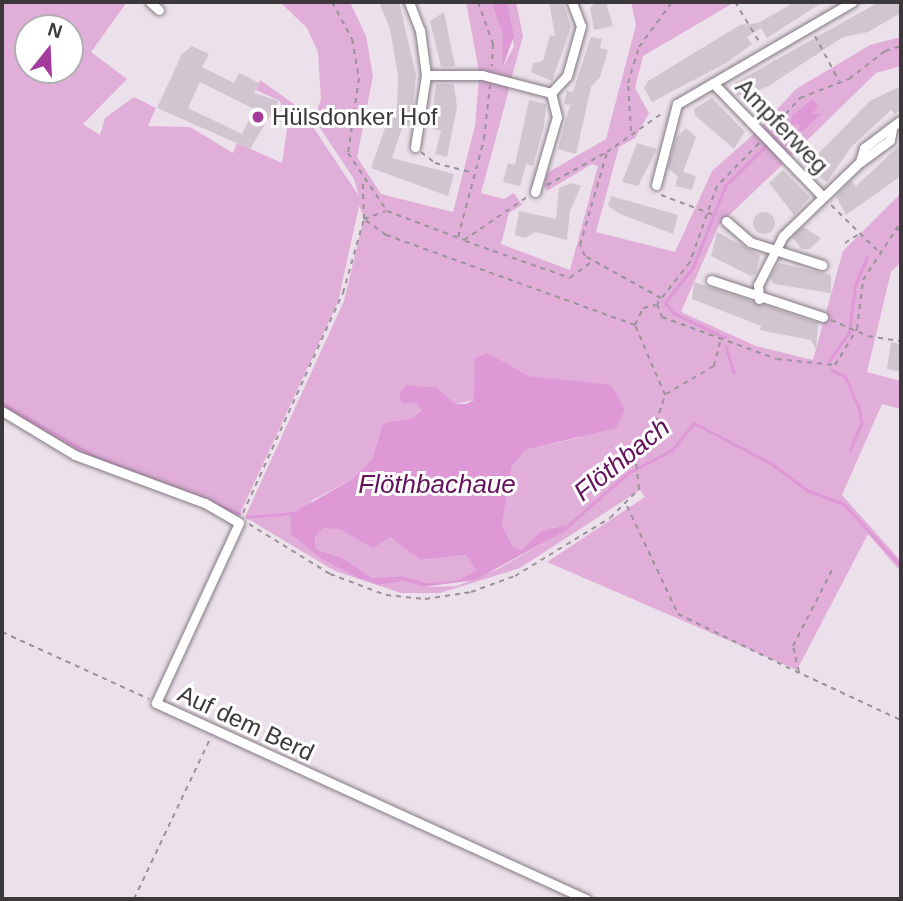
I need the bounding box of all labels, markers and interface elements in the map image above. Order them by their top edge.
north arrow [14,14,84,84]
text: N [45,18,65,43]
street label: Ampferweg [729,72,835,180]
place label: Hülsdonker Hof [272,103,437,131]
marker: Hülsdonker Hof [250,109,266,125]
water label: Flöthbach [568,412,676,508]
water label: Flöthbachaue [358,469,516,501]
street label: Auf dem Berd [173,679,319,767]

